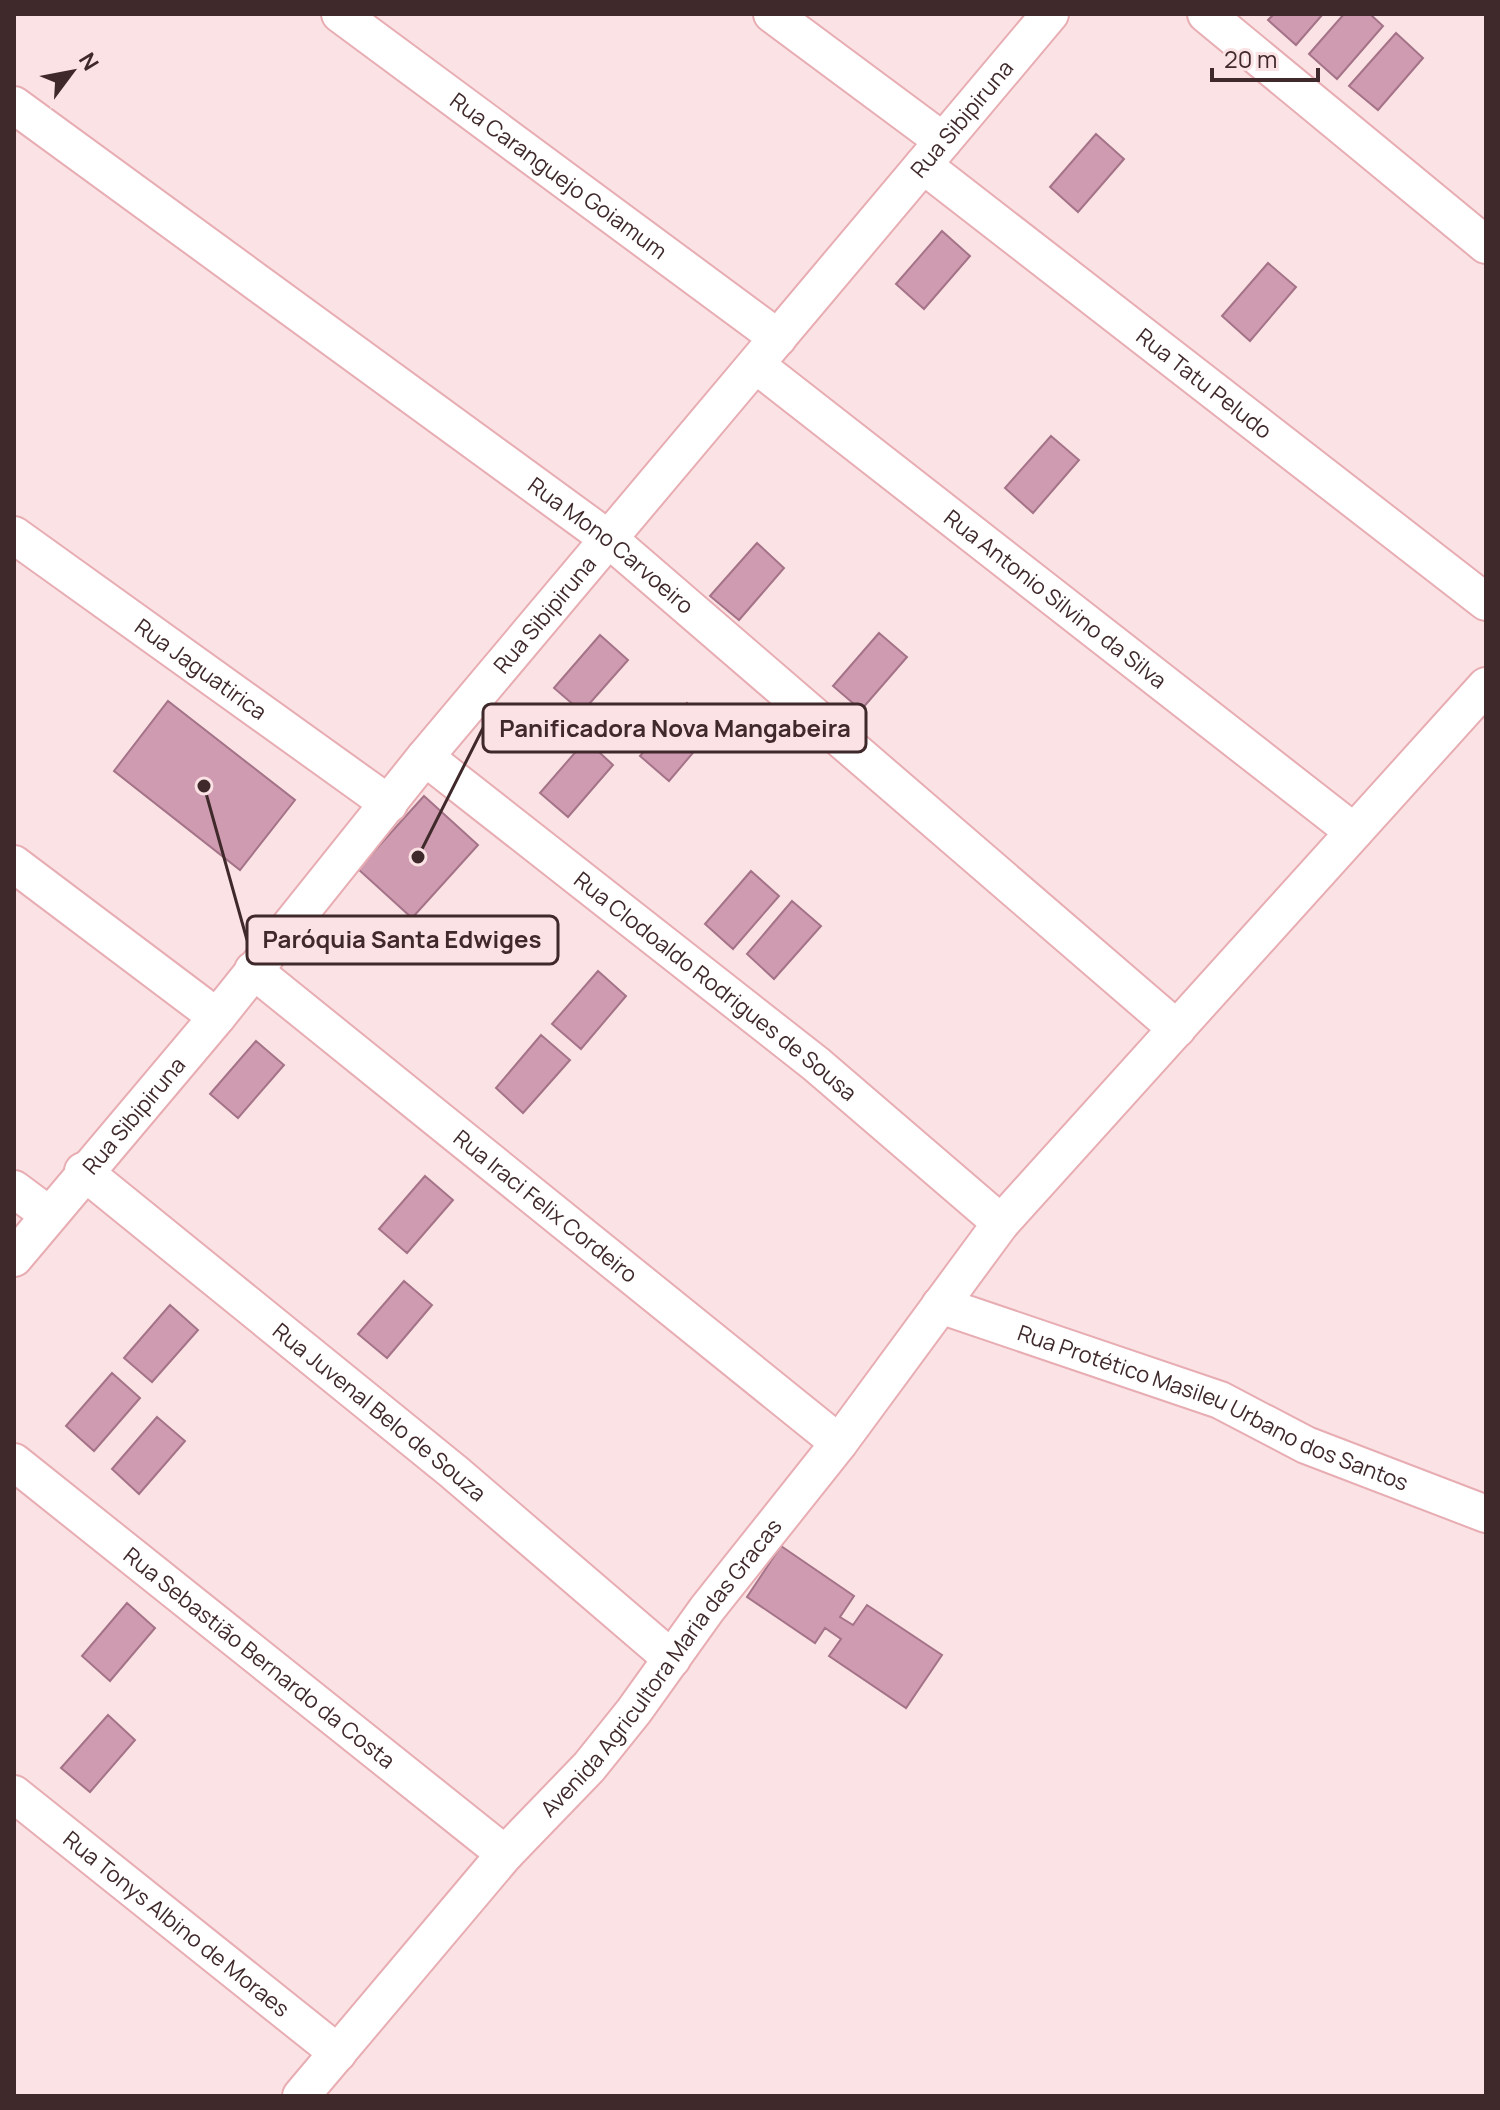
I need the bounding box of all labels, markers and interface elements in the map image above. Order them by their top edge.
north arrow [32,32,112,112]
scale bar [1212,32,1318,82]
text: 20 m [1224,42,1277,75]
text: N [72,47,106,76]
street label: Rua Sibipiruna [904,54,1020,184]
street label: Rua Caranguejo Goiamum [444,86,673,266]
street label: Rua Tatu Peludo [1130,321,1278,445]
street label: Rua Mono Carvoeiro [522,470,700,621]
street label: Rua Antonio Silvino da Silva [938,503,1173,695]
street label: Rua Sibipiruna [487,550,603,680]
street label: Rua Jaguatirica [129,611,273,727]
callout: Panificadora Nova Mangabeira [483,704,866,752]
text: Panificadora Nova Mangabeira [499,711,851,744]
street label: Rua Clodoaldo Rodrigues de Sousa [568,865,863,1108]
callout: Paróquia Santa Edwiges [247,916,558,964]
text: Paróquia Santa Edwiges [263,922,541,955]
street label: Rua Sibipiruna [76,1051,192,1181]
street label: Rua Iraci Felix Cordeiro [447,1123,644,1289]
street label: Rua Juvenal Belo de Souza [266,1316,492,1508]
street label: Rua Protético Masileu Urbano dos Santos [1014,1317,1413,1498]
street label: Avenida Agricultora Maria das Gracas [534,1512,788,1823]
street label: Rua Sebastião Bernardo da Costa [117,1540,401,1775]
street label: Rua Tonys Albino de Moraes [57,1824,296,2024]

